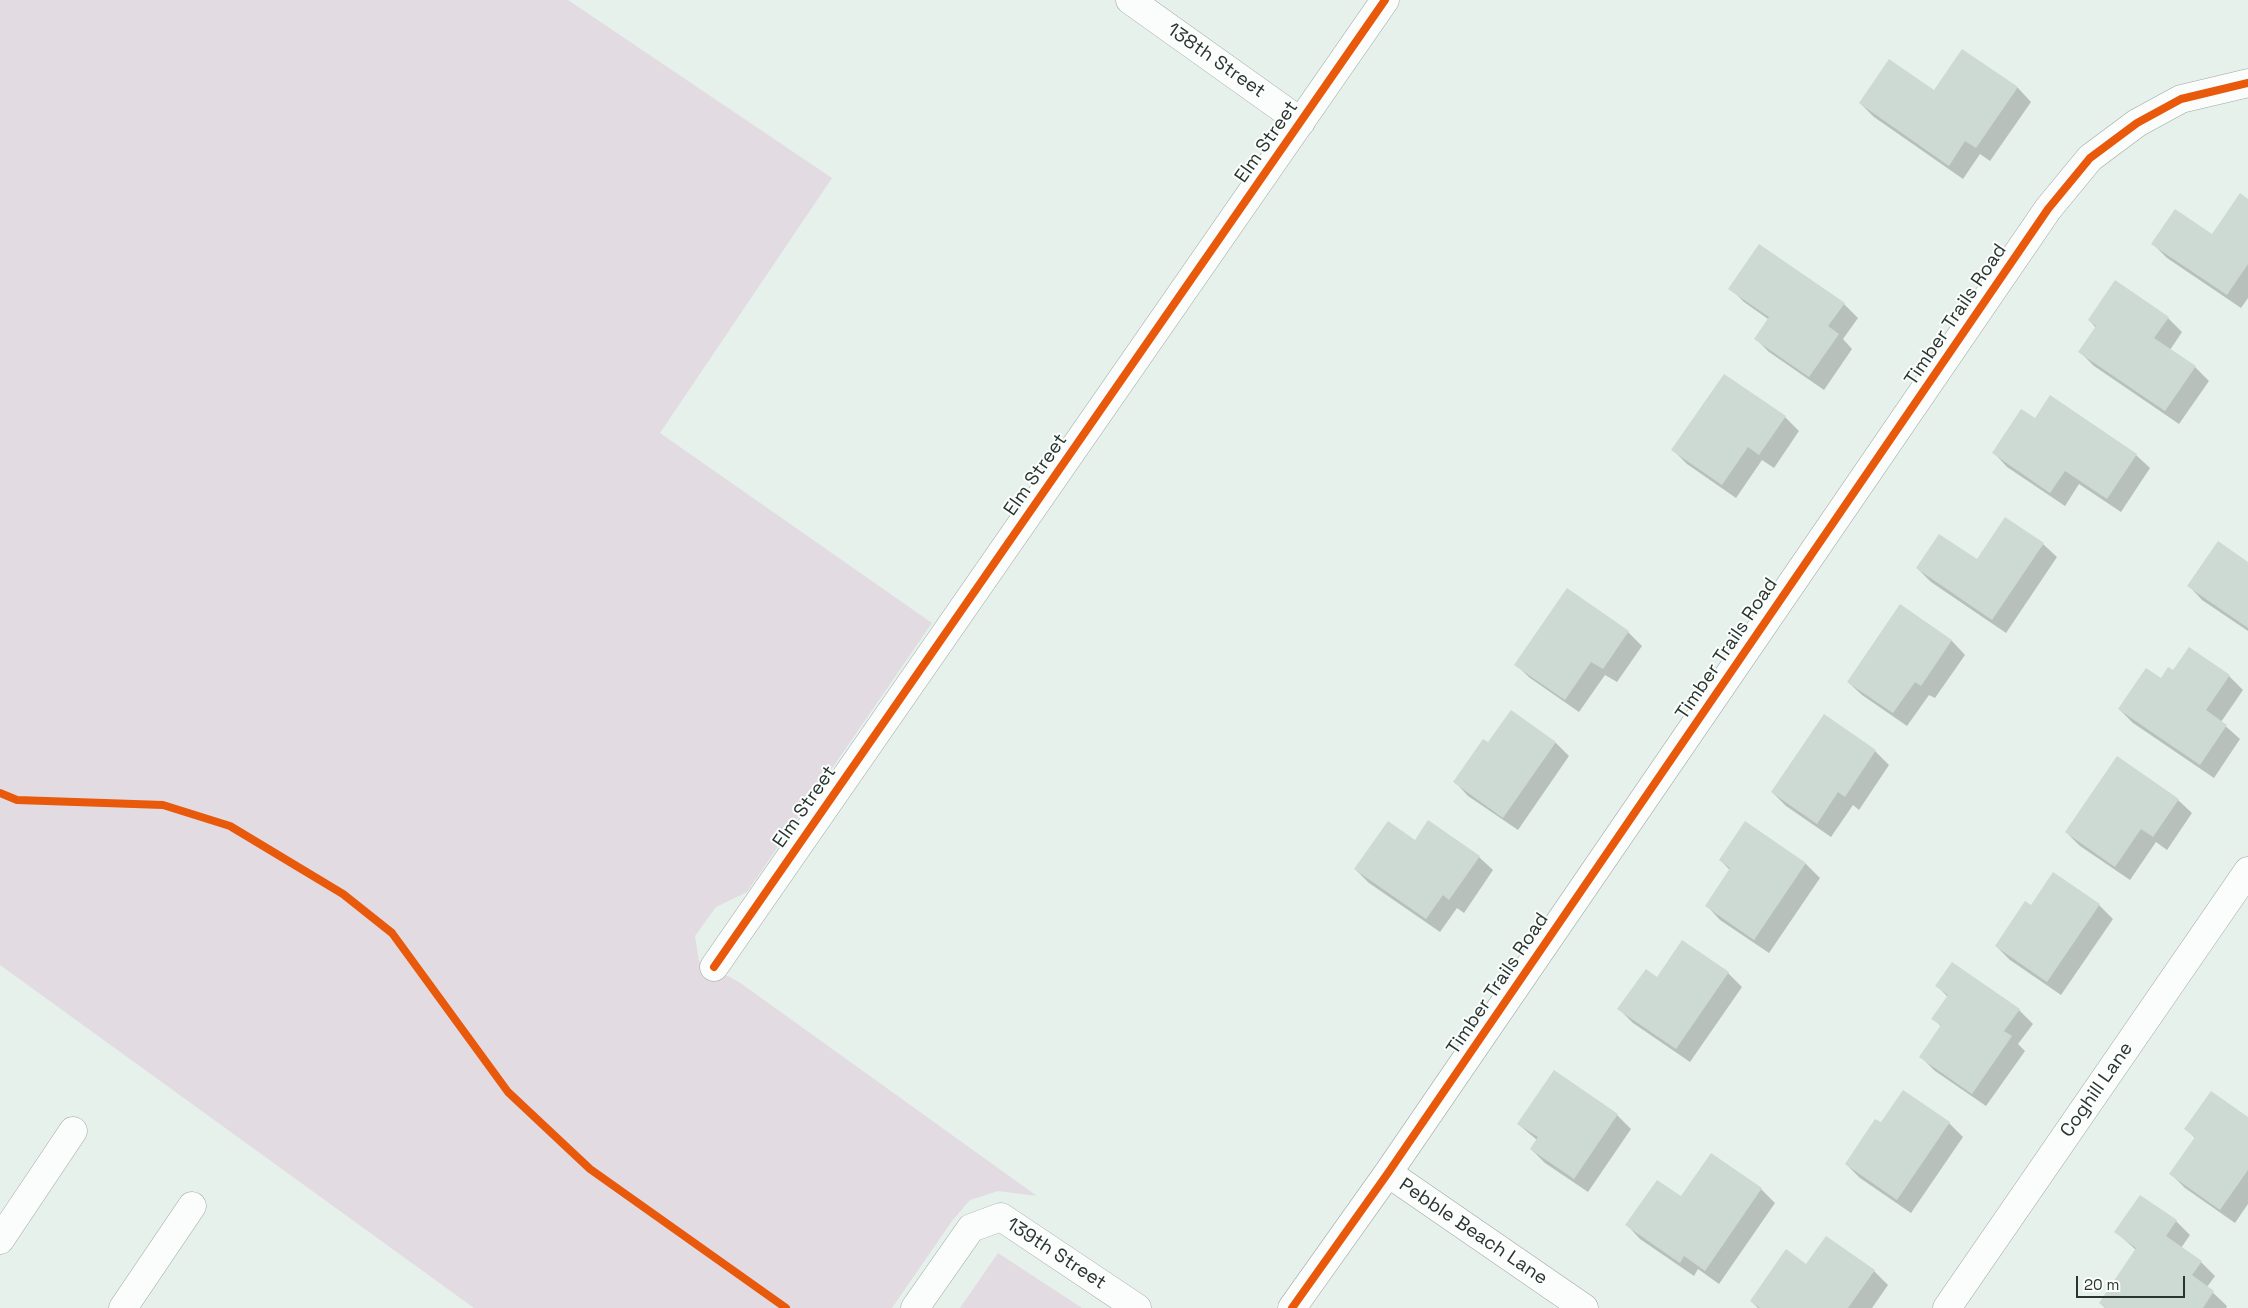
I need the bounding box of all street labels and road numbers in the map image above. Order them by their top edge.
street label: 138th Street [1163,19,1269,103]
street label: Elm Street [1231,97,1303,187]
street label: Timber Trails Road [1900,240,2012,390]
street label: Elm Street [1000,430,1072,520]
street label: Timber Trails Road [1671,574,1783,724]
street label: Elm Street [769,762,841,852]
street label: Timber Trails Road [1442,909,1554,1059]
street label: Coghill Lane [2056,1038,2138,1142]
street label: Pebble Beach Lane [1394,1174,1552,1290]
street label: 139th Street [1002,1213,1110,1295]

